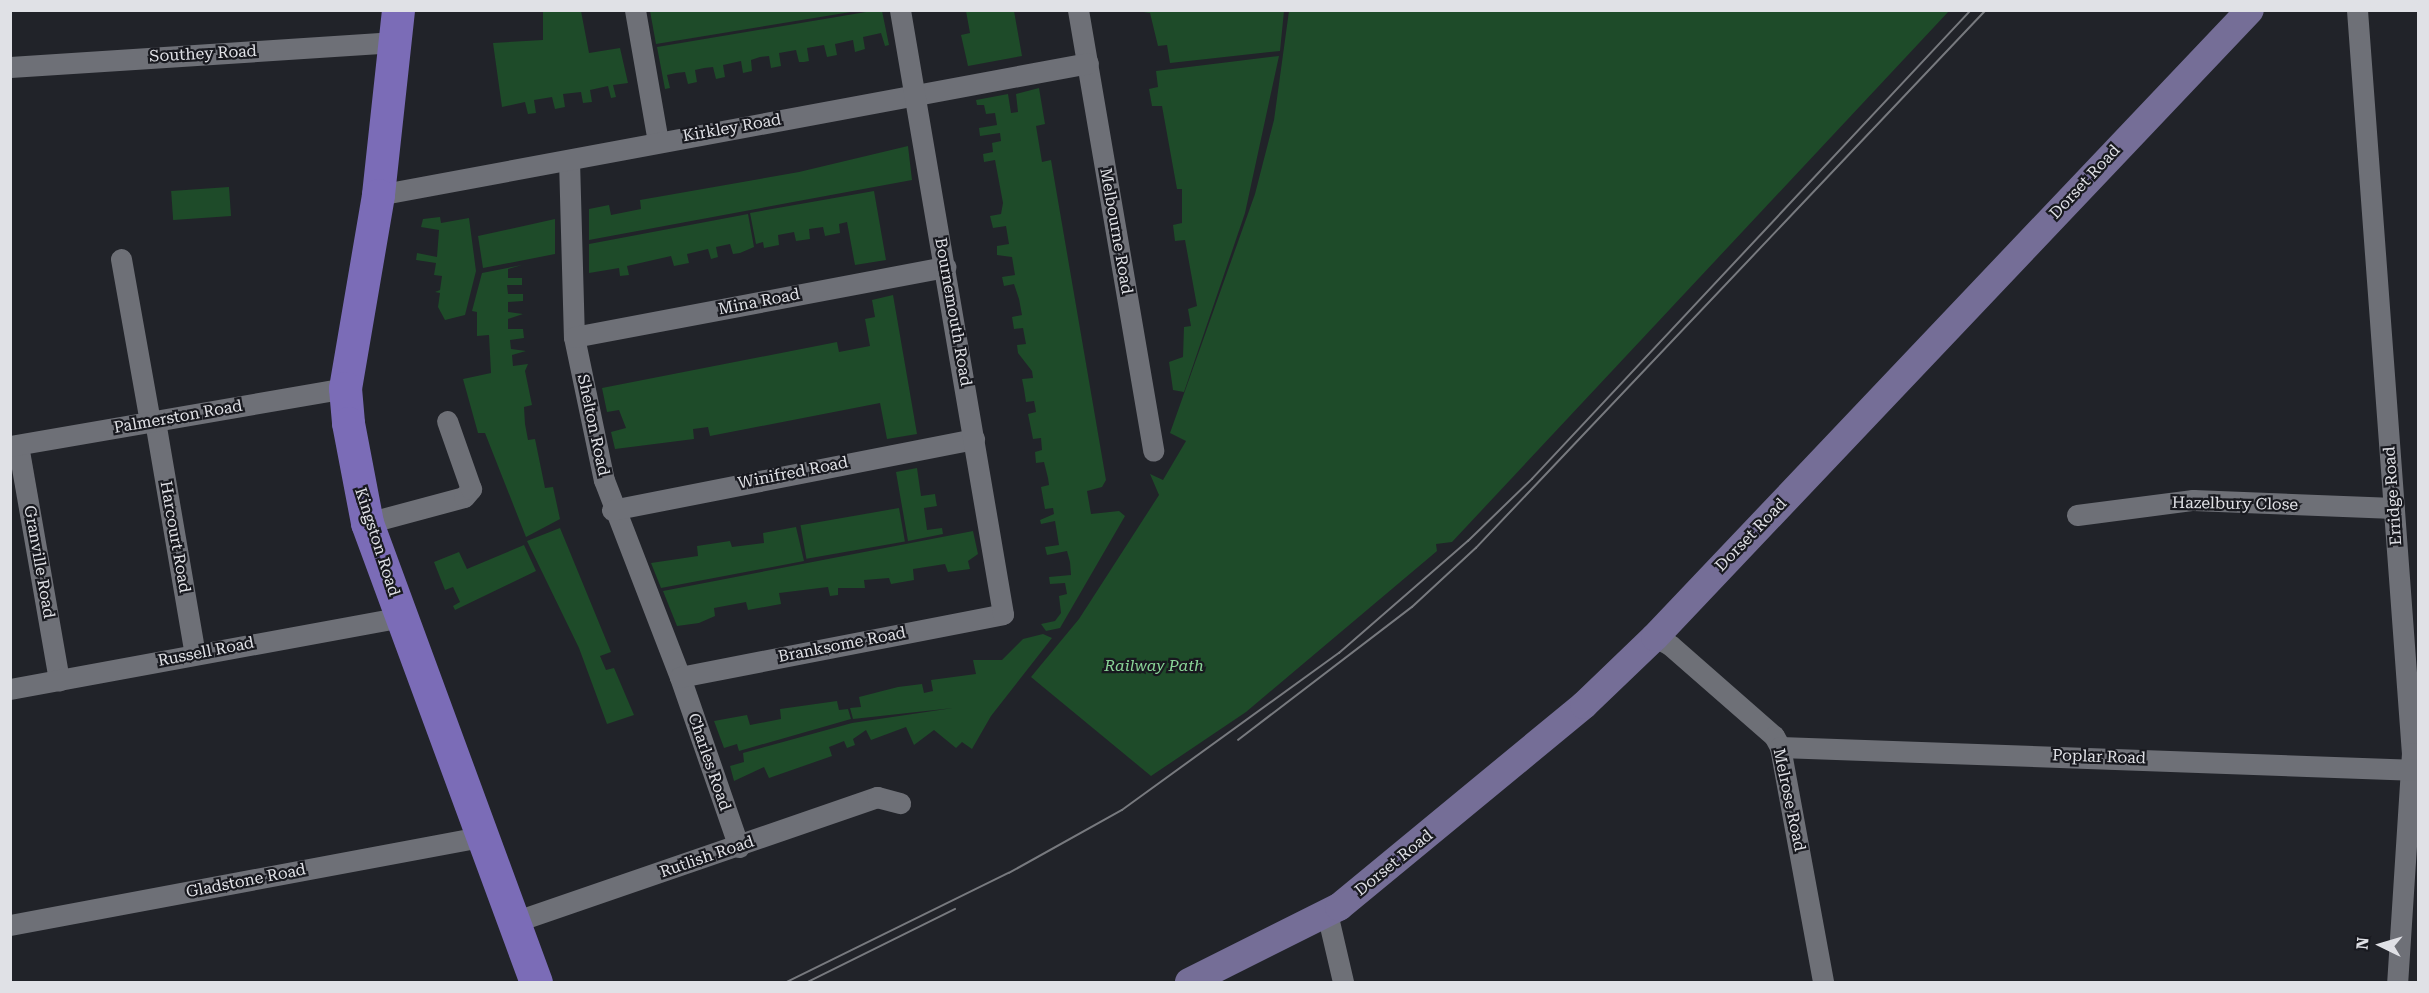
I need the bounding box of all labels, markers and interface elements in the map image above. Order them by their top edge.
street label: Southey Road [149,42,257,66]
street label: Kirkley Road [681,110,783,146]
street label: Dorset Road [2046,141,2124,223]
street label: Melbourne Road [1095,166,1137,296]
street label: Bournemouth Road [930,236,976,388]
street label: Mina Road [717,285,801,319]
street label: Shelton Road [573,373,613,477]
street label: Palmerston Road [112,396,244,438]
street label: Erridge Road [2380,446,2406,546]
street label: Winifred Road [736,453,850,493]
street label: Harcourt Road [156,480,194,594]
street label: Kingston Road [350,485,404,599]
street label: Hazelbury Close [2172,493,2298,515]
street label: Dorset Road [1711,494,1791,576]
street label: Granville Road [20,504,58,620]
street label: Branksome Road [776,623,908,667]
street label: Russell Road [156,633,256,671]
park label: Railway Path [1104,656,1204,676]
street label: Charles Road [683,711,735,813]
street label: Poplar Road [2052,746,2146,768]
street label: Melrose Road [1769,747,1809,853]
street label: Dorset Road [1351,826,1437,900]
street label: Rutlish Road [657,832,757,882]
street label: Gladstone Road [184,860,308,902]
north arrow [2351,915,2411,975]
text: N [2353,936,2373,950]

